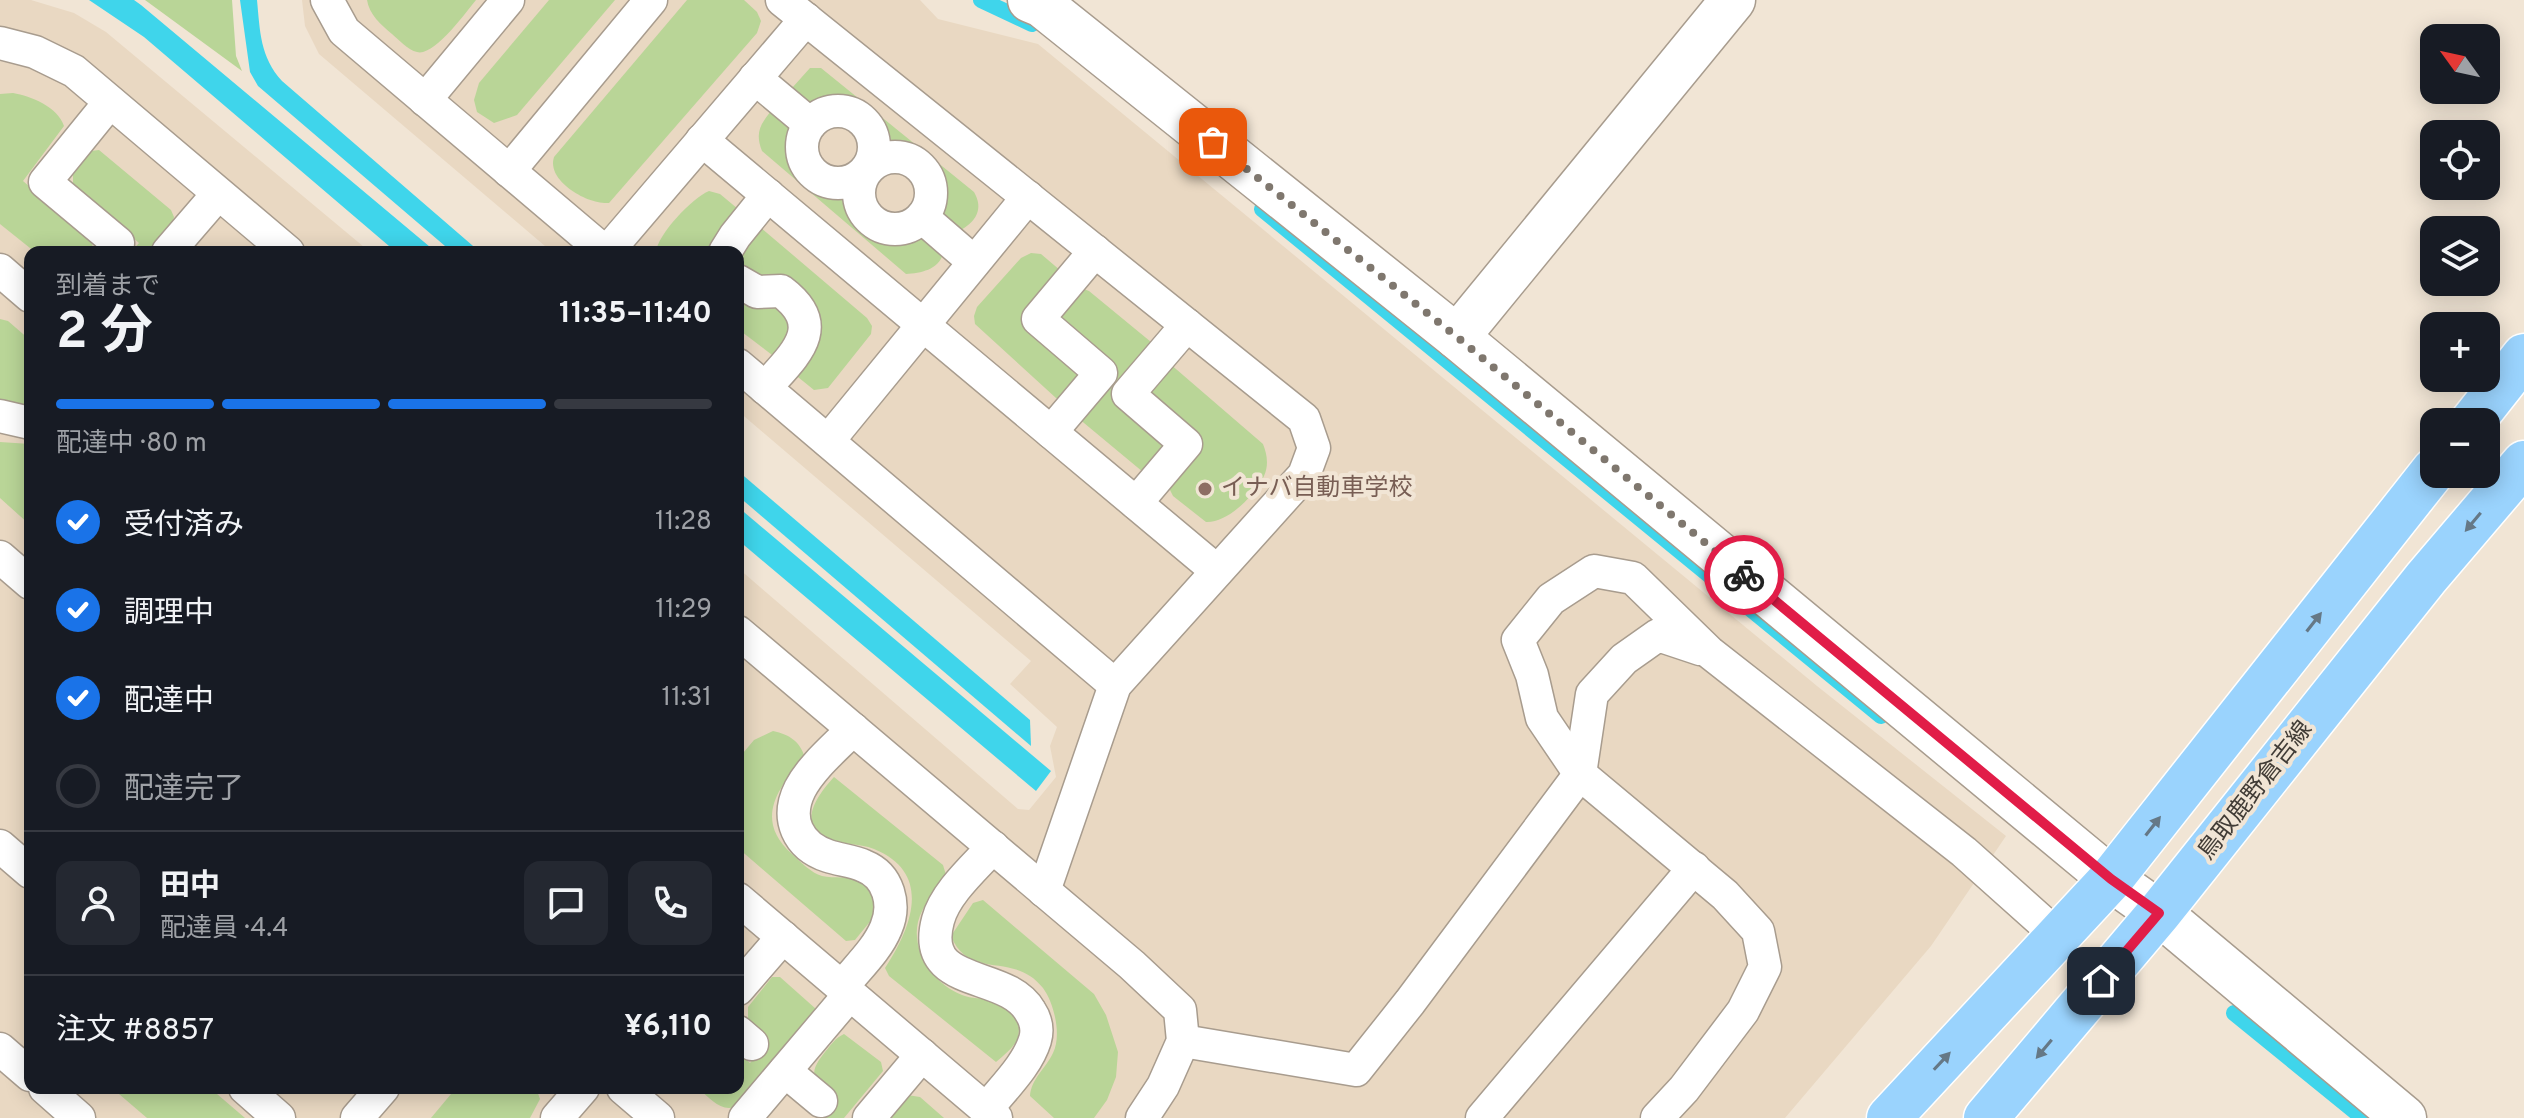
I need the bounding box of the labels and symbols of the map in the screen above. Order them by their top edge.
north arrow [2420,24,2500,104]
pin [1179,108,1247,176]
place label: イナバ自動車学校 [1221,474,1413,504]
marker: イナバ自動車学校 [1196,480,1214,498]
one-way arrow [2465,512,2482,532]
courier [1704,535,1784,615]
one-way arrow [2306,612,2322,632]
street label: 鳥取鹿野倉吉線 [2192,716,2320,866]
one-way arrow [2145,816,2161,836]
pin [2067,947,2135,1015]
one-way arrow [2036,1039,2053,1059]
one-way arrow [1933,1052,1951,1071]

